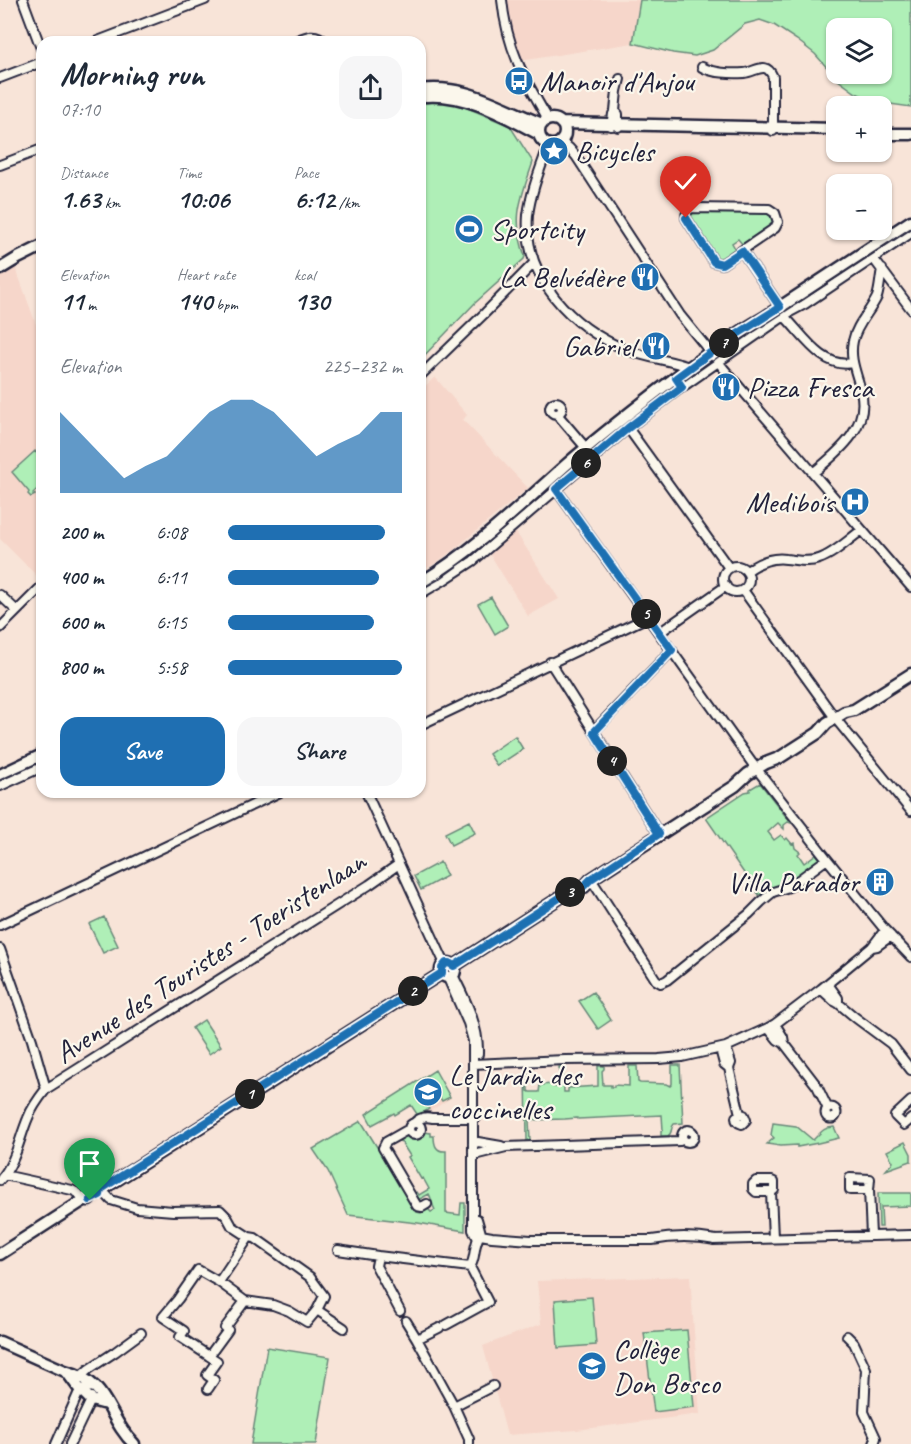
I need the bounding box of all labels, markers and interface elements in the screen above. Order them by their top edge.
map controls [826,18,892,240]
button: layers [826,18,892,84]
text: Morning run [60,53,204,95]
button: share [339,56,402,119]
place label: Manoir d'Anjou [540,62,696,100]
bus stop icon: Manoir d'Anjou [503,65,535,97]
button: + [826,96,892,162]
text: 07:10 [60,97,100,122]
place label: Bicycles [575,132,656,170]
place icon: Bicycles [538,135,570,167]
pin [660,156,711,218]
text: Distance [60,163,108,183]
text: Time [177,163,201,183]
text: Pace [294,163,319,183]
icon: check [669,165,702,198]
button: − [826,174,892,240]
text: 1.63 [60,183,101,216]
text: 10:06 [177,183,230,216]
text: 6:12 [294,183,335,216]
text: km [101,193,120,213]
text: /km [335,193,360,213]
place label: Sportcity [490,210,586,248]
sports icon: Sportcity [453,213,485,245]
place label: La Belvédère [499,258,626,296]
restaurant icon: La Belvédère [629,261,661,293]
text: Elevation [60,265,109,285]
text: Heart rate [177,265,235,285]
text: kcal [294,265,315,285]
text: 11 [60,285,83,318]
text: 140 [177,285,212,318]
text: 130 [294,285,329,318]
text: m [83,295,96,315]
text: bpm [212,295,238,315]
place label: Gabriel [563,327,640,365]
pin: 7 [709,328,739,358]
restaurant icon: Gabriel [640,330,672,362]
text: 7 [720,333,728,353]
text: Elevation [60,354,122,379]
text: 225–232 m [323,354,402,379]
place label: Pizza Fresca [747,368,875,406]
restaurant icon: Pizza Fresca [710,371,742,403]
pin: 6 [571,448,601,478]
text: 6 [582,453,590,473]
place label: Medibois [746,483,837,521]
hospital icon: Medibois [839,486,871,518]
text: 200 m [60,520,103,545]
text: 6:08 [156,520,187,545]
text: 400 m [60,565,103,590]
text: 6:11 [156,565,187,590]
pin: 5 [631,599,661,629]
text: 5 [643,604,649,624]
text: 600 m [60,610,104,635]
text: 6:15 [156,610,187,635]
text: 800 m [60,655,103,680]
text: 5:58 [156,655,187,680]
button: Save [60,717,225,786]
button: Share [237,717,402,786]
pin: 4 [597,746,627,776]
text: 4 [608,751,616,771]
street label: Avenue des Touristes - Toeristenlaan [47,841,374,1072]
place label: Villa Parador [727,863,861,901]
building icon: Villa Parador [864,866,896,898]
pin: 3 [555,877,585,907]
text: 3 [566,882,574,902]
pin: 2 [398,976,428,1006]
text: 2 [409,981,417,1001]
place label: Le Jardin des coccinelles [449,1056,583,1128]
school or university icon: Le Jardin des coccinelles [412,1076,444,1108]
pin: 1 [235,1079,265,1109]
text: 1 [246,1084,254,1104]
pin [64,1138,115,1200]
icon: arrive [73,1147,106,1180]
place label: Collège Don Bosco [613,1330,721,1402]
school or university icon: Collège Don Bosco [576,1350,608,1382]

